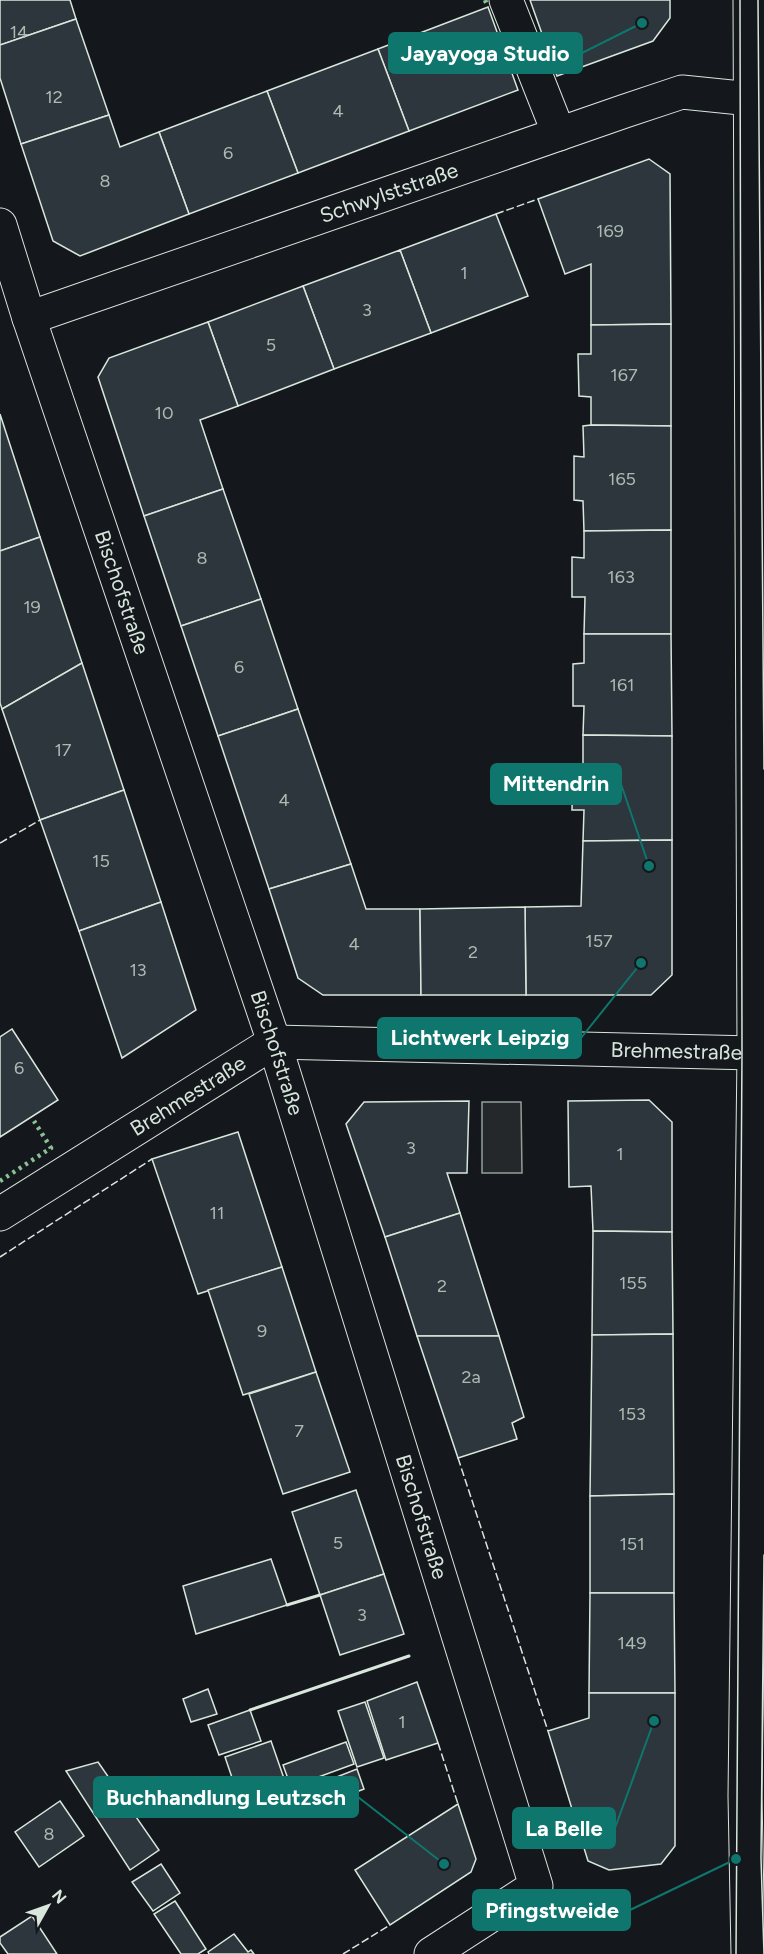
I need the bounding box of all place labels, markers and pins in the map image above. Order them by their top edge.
callout: Jayayoga Studio [389,33,582,73]
callout: Mittendrin [491,764,621,804]
callout: Lichtwerk Leipzig [378,1018,581,1058]
callout: Buchhandlung Leutzsch [94,1777,358,1817]
callout: La Belle [513,1808,615,1848]
callout: Pfingstweide [473,1890,630,1930]

